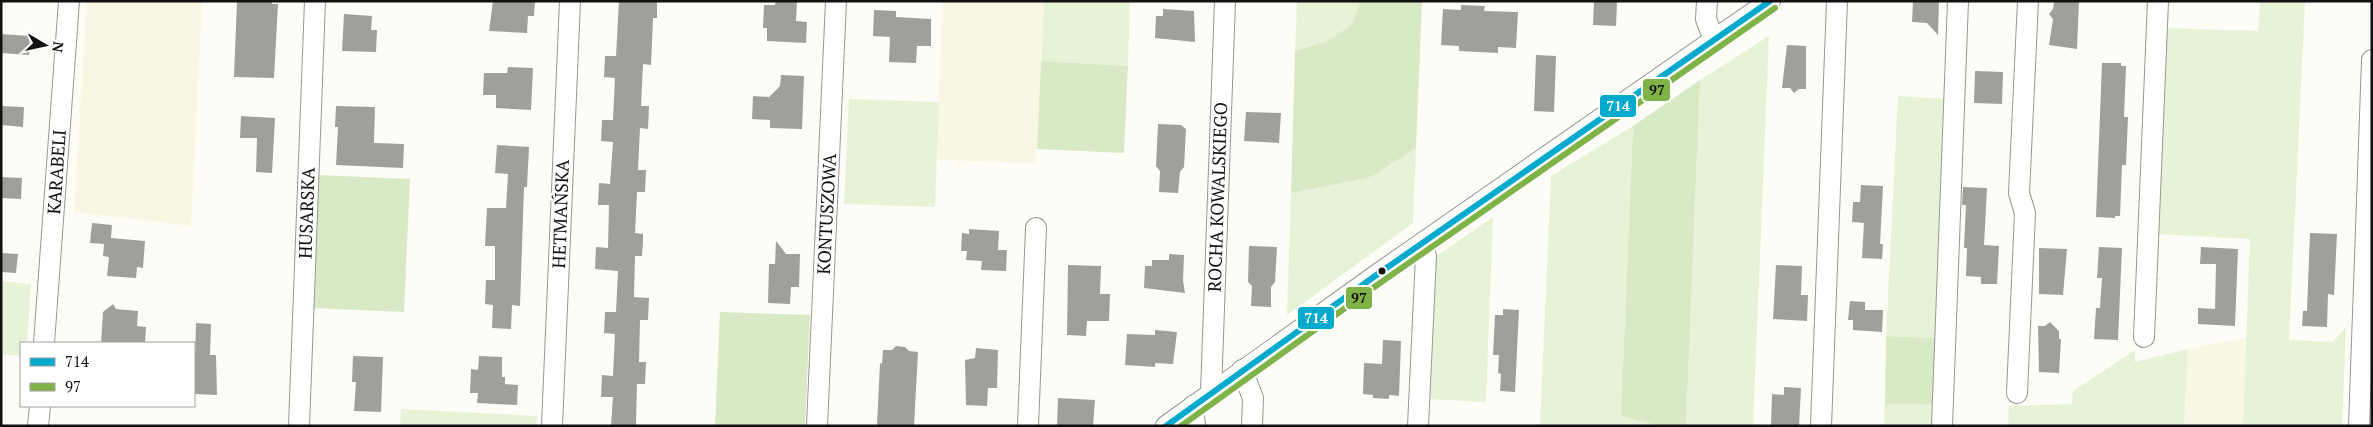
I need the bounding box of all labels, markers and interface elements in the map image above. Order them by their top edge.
north arrow [20,20,70,70]
text: N [48,40,69,54]
line badge: 97 [1642,78,1671,102]
text: 97 [1649,80,1665,99]
line badge: 714 [1599,94,1637,118]
text: 714 [1606,96,1630,115]
street label: ROCHA KOWALSKIEGO [1202,102,1232,292]
street label: KARABELI [41,129,71,215]
street label: KONTUSZOWA [811,152,841,275]
street label: HETMAŃSKA [546,158,574,269]
street label: HUSARSKA [292,166,320,259]
unlabelled marker [1377,266,1387,276]
line badge: 97 [1345,286,1373,310]
text: 97 [1351,288,1367,307]
line badge: 714 [1297,306,1335,330]
text: 714 [1304,308,1328,327]
legend [20,342,195,407]
text: 714 [65,351,89,371]
text: 97 [65,376,81,396]

